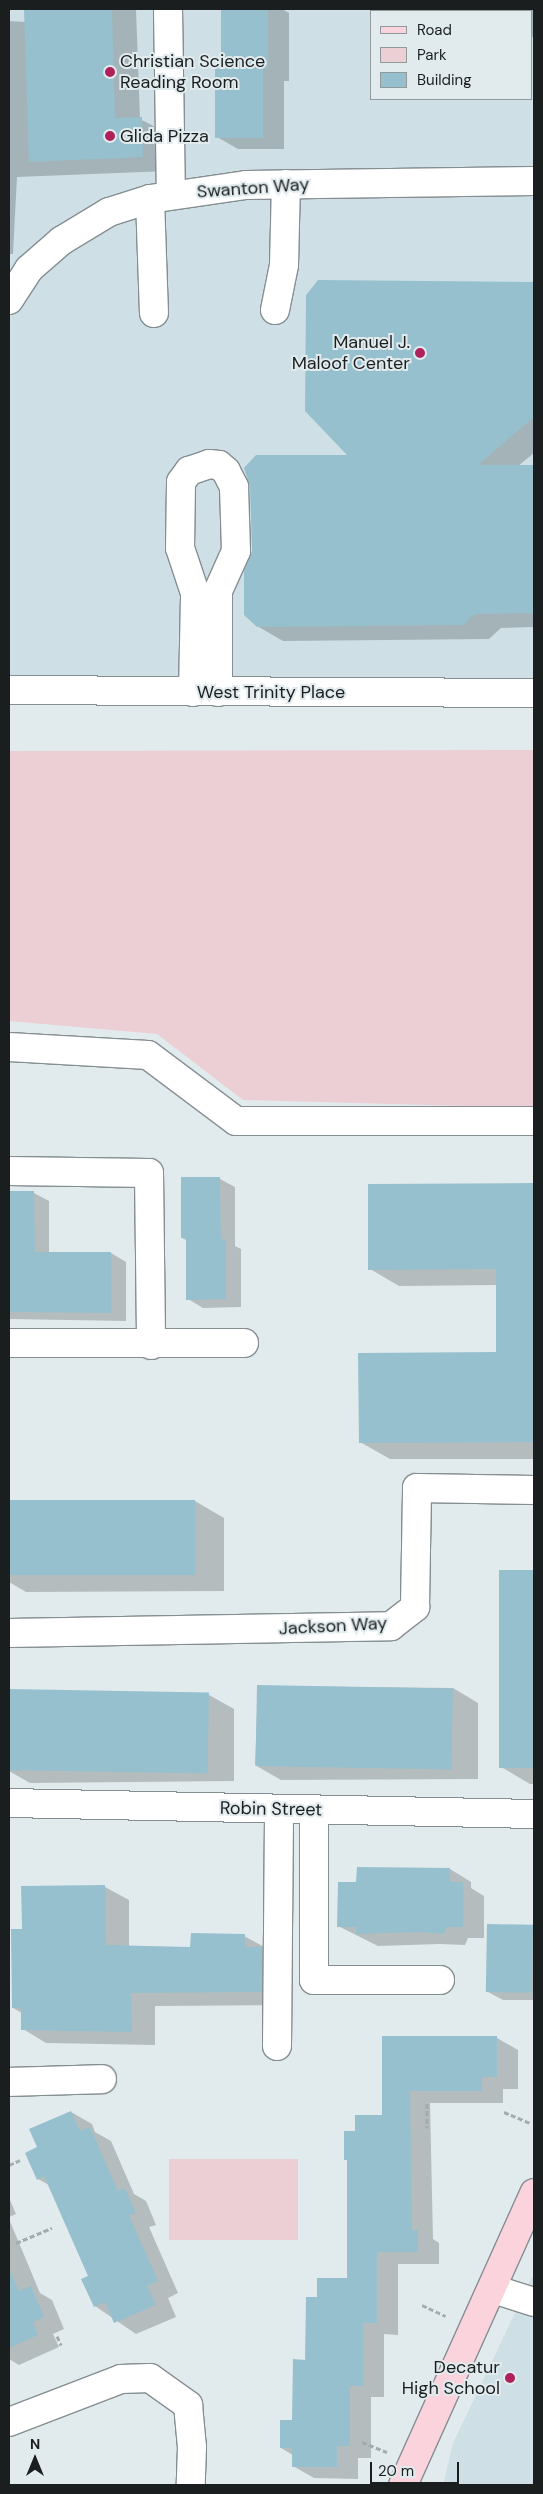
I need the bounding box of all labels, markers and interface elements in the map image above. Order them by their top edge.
legend [370,10,533,100]
text: Road [417,20,452,40]
text: Park [417,45,447,65]
place label: Christian Science Reading Room [120,51,265,94]
marker: Christian Science Reading Room [104,66,116,78]
text: Building [417,70,472,90]
place label: Glida Pizza [120,125,209,147]
marker: Glida Pizza [104,130,116,142]
street label: Swanton Way [196,173,310,203]
place label: Manuel J. Maloof Center [292,332,410,374]
marker: Manuel J. Maloof Center [414,347,426,359]
street label: West Trinity Place [197,681,345,703]
street label: Jackson Way [278,1612,388,1640]
street label: Robin Street [220,1797,322,1821]
place label: Decatur High School [402,2357,500,2400]
marker: Decatur High School [504,2372,516,2384]
north arrow [10,2434,60,2484]
text: N [30,2435,40,2453]
scale bar [373,2452,462,2484]
text: 20 m [378,2461,414,2481]

